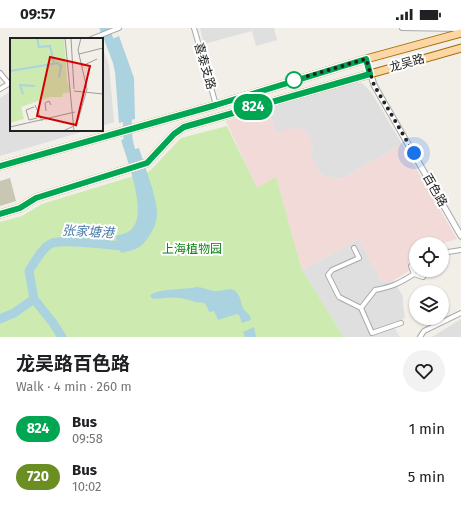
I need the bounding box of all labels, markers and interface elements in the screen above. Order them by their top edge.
text: 09:57 [20,5,55,23]
inset map [10,38,103,131]
street label: 喜泰支路 [192,41,218,91]
street label: 龙吴路 [388,51,426,75]
unlabelled marker [285,71,303,89]
line badge: 824 [230,94,276,120]
text: 824 [242,98,264,115]
your location [404,143,424,163]
street label: 百色路 [420,171,450,209]
water label: 张家塘港 [62,223,116,240]
map controls [409,237,449,325]
button: locate [409,237,449,277]
park label: 上海植物园 [162,242,222,256]
button: layers [409,285,449,325]
button: heart [403,350,445,392]
text: 龙吴路百色路 [16,352,130,375]
text: Walk · 4 min · 260 m [16,379,132,394]
text: Bus [72,413,97,431]
text: 824 [27,420,49,437]
text: 1 min [409,420,445,438]
text: 09:58 [72,431,103,446]
text: Bus [72,461,97,479]
text: 720 [27,468,49,485]
text: 5 min [408,468,445,486]
text: 10:02 [72,479,102,494]

